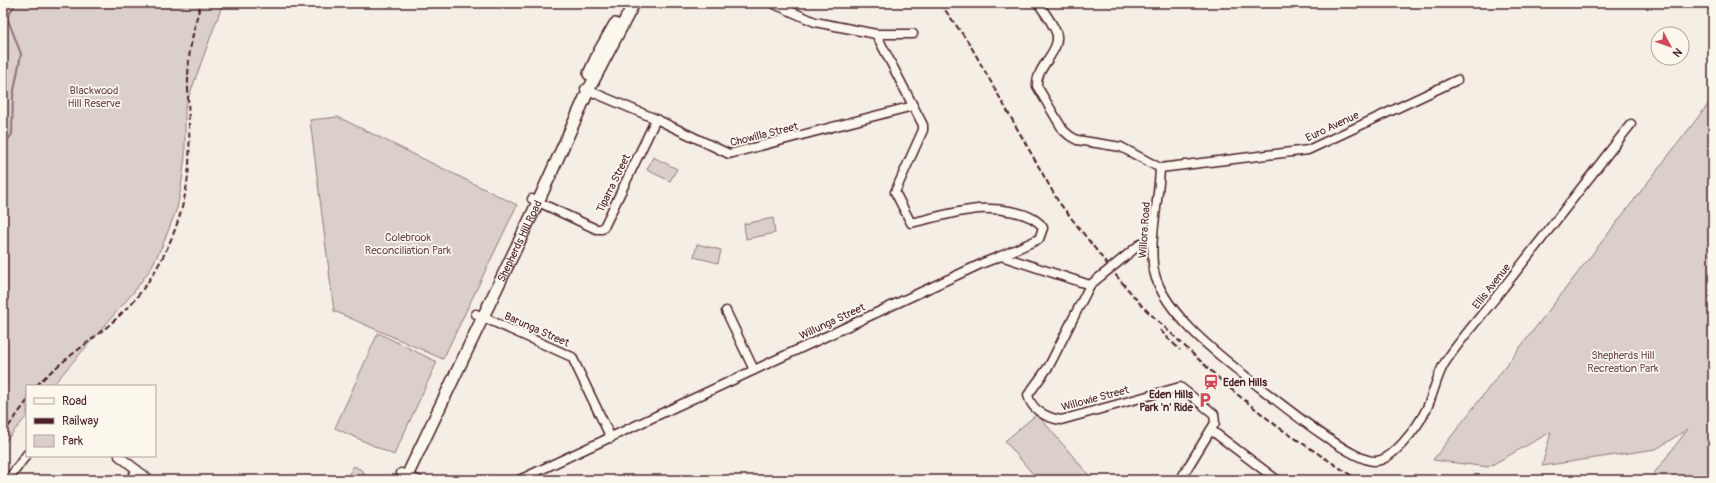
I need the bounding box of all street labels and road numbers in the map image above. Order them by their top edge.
street label: Euro Avenue [1304,108,1361,144]
street label: Chowilla Street [729,120,800,149]
street label: Tiparra Street [594,151,633,215]
street label: Shepherds Hill Road [495,198,545,284]
street label: Willora Road [1136,201,1153,259]
street label: Ellis Avenue [1470,261,1513,312]
street label: Willunga Street [797,300,868,342]
street label: Barunga Street [502,309,572,350]
street label: Willowie Street [1060,383,1131,414]

